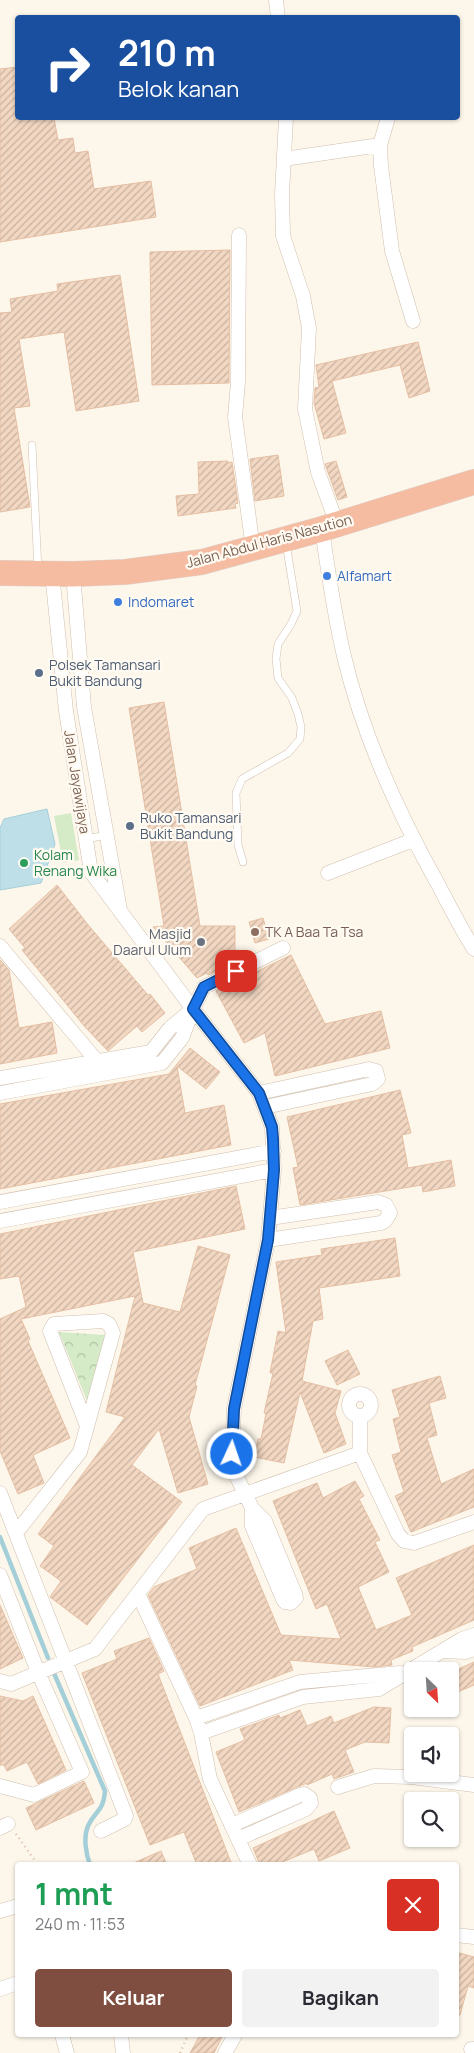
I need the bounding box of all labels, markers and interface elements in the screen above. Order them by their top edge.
text: 210 m [118,29,216,77]
icon: right [35,35,100,100]
text: Belok kanan [118,74,239,104]
street label: Jalan Abdul Haris Nasution [184,509,354,572]
place label: Alfamart [337,566,392,585]
marker: Alfamart [321,570,333,582]
place label: Indomaret [128,592,195,611]
marker: Indomaret [112,596,124,608]
place label: Polsek Tamansari Bukit Bandung [49,655,161,690]
marker: Polsek Tamansari Bukit Bandung [33,667,45,679]
street label: Jalan Jayawijaya [60,729,95,835]
place label: Ruko Tamansari Bukit Bandung [140,808,242,843]
marker: Ruko Tamansari Bukit Bandung [124,820,136,832]
place label: Kolam Renang Wika [34,845,117,880]
marker: Kolam Renang Wika [18,857,30,869]
place label: TK A Baa Ta Tsa [265,922,363,941]
place label: Masjid Daarul Ulum [113,924,191,959]
marker: TK A Baa Ta Tsa [249,926,261,938]
marker: Masjid Daarul Ulum [195,936,207,948]
pin [215,950,257,992]
icon: arrive [222,957,250,985]
position arrow [205,1427,257,1479]
north arrow [404,1662,459,1718]
map controls [404,1662,459,1847]
button: sound [404,1727,459,1782]
button: search [404,1792,459,1847]
text: 1 mnt [35,1873,113,1914]
button: close [387,1879,439,1931]
text: 240 m · 11:53 [35,1913,125,1935]
button: Keluar [35,1969,232,2027]
button: Bagikan [242,1969,439,2027]

